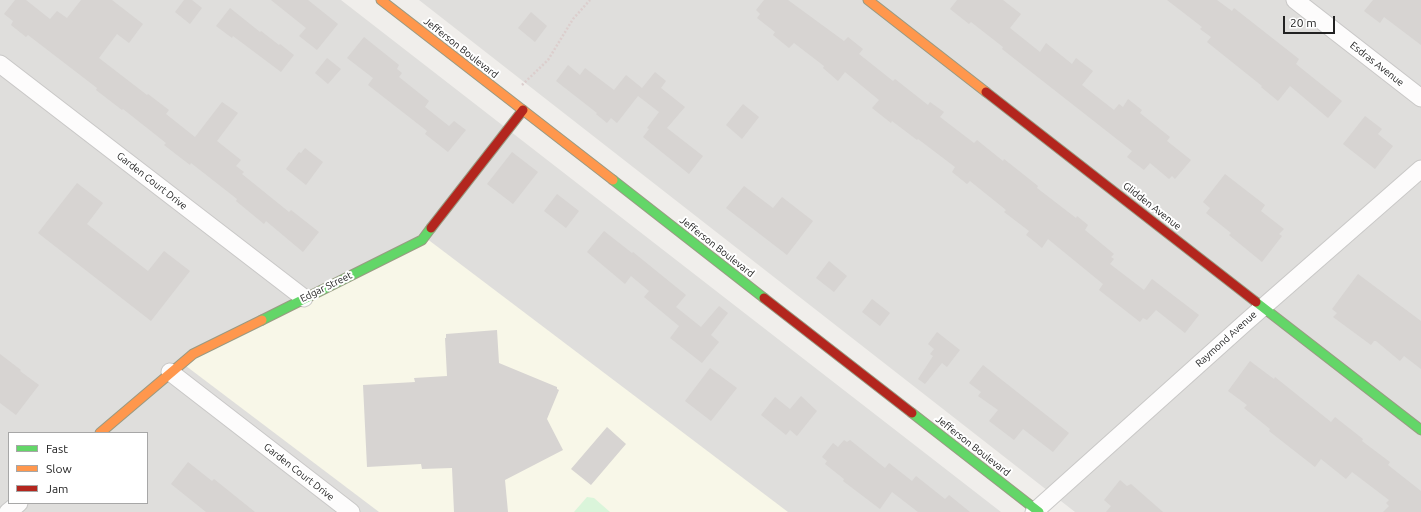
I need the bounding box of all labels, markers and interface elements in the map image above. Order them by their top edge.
scale bar [1285,8,1337,34]
street label: Jefferson Boulevard [421,15,501,81]
text: 20 m [1290,16,1317,29]
street label: Esdras Avenue [1348,39,1406,89]
street label: Garden Court Drive [114,150,190,212]
street label: Glidden Avenue [1120,180,1184,232]
street label: Jefferson Boulevard [677,214,757,280]
street label: Edgar Street [298,269,354,305]
street label: Raymond Avenue [1193,308,1259,370]
street label: Jefferson Boulevard [933,413,1013,479]
legend [8,432,148,504]
street label: Garden Court Drive [261,441,337,503]
text: Fast [46,442,68,455]
text: Slow [46,462,72,475]
text: Jam [46,482,68,495]

